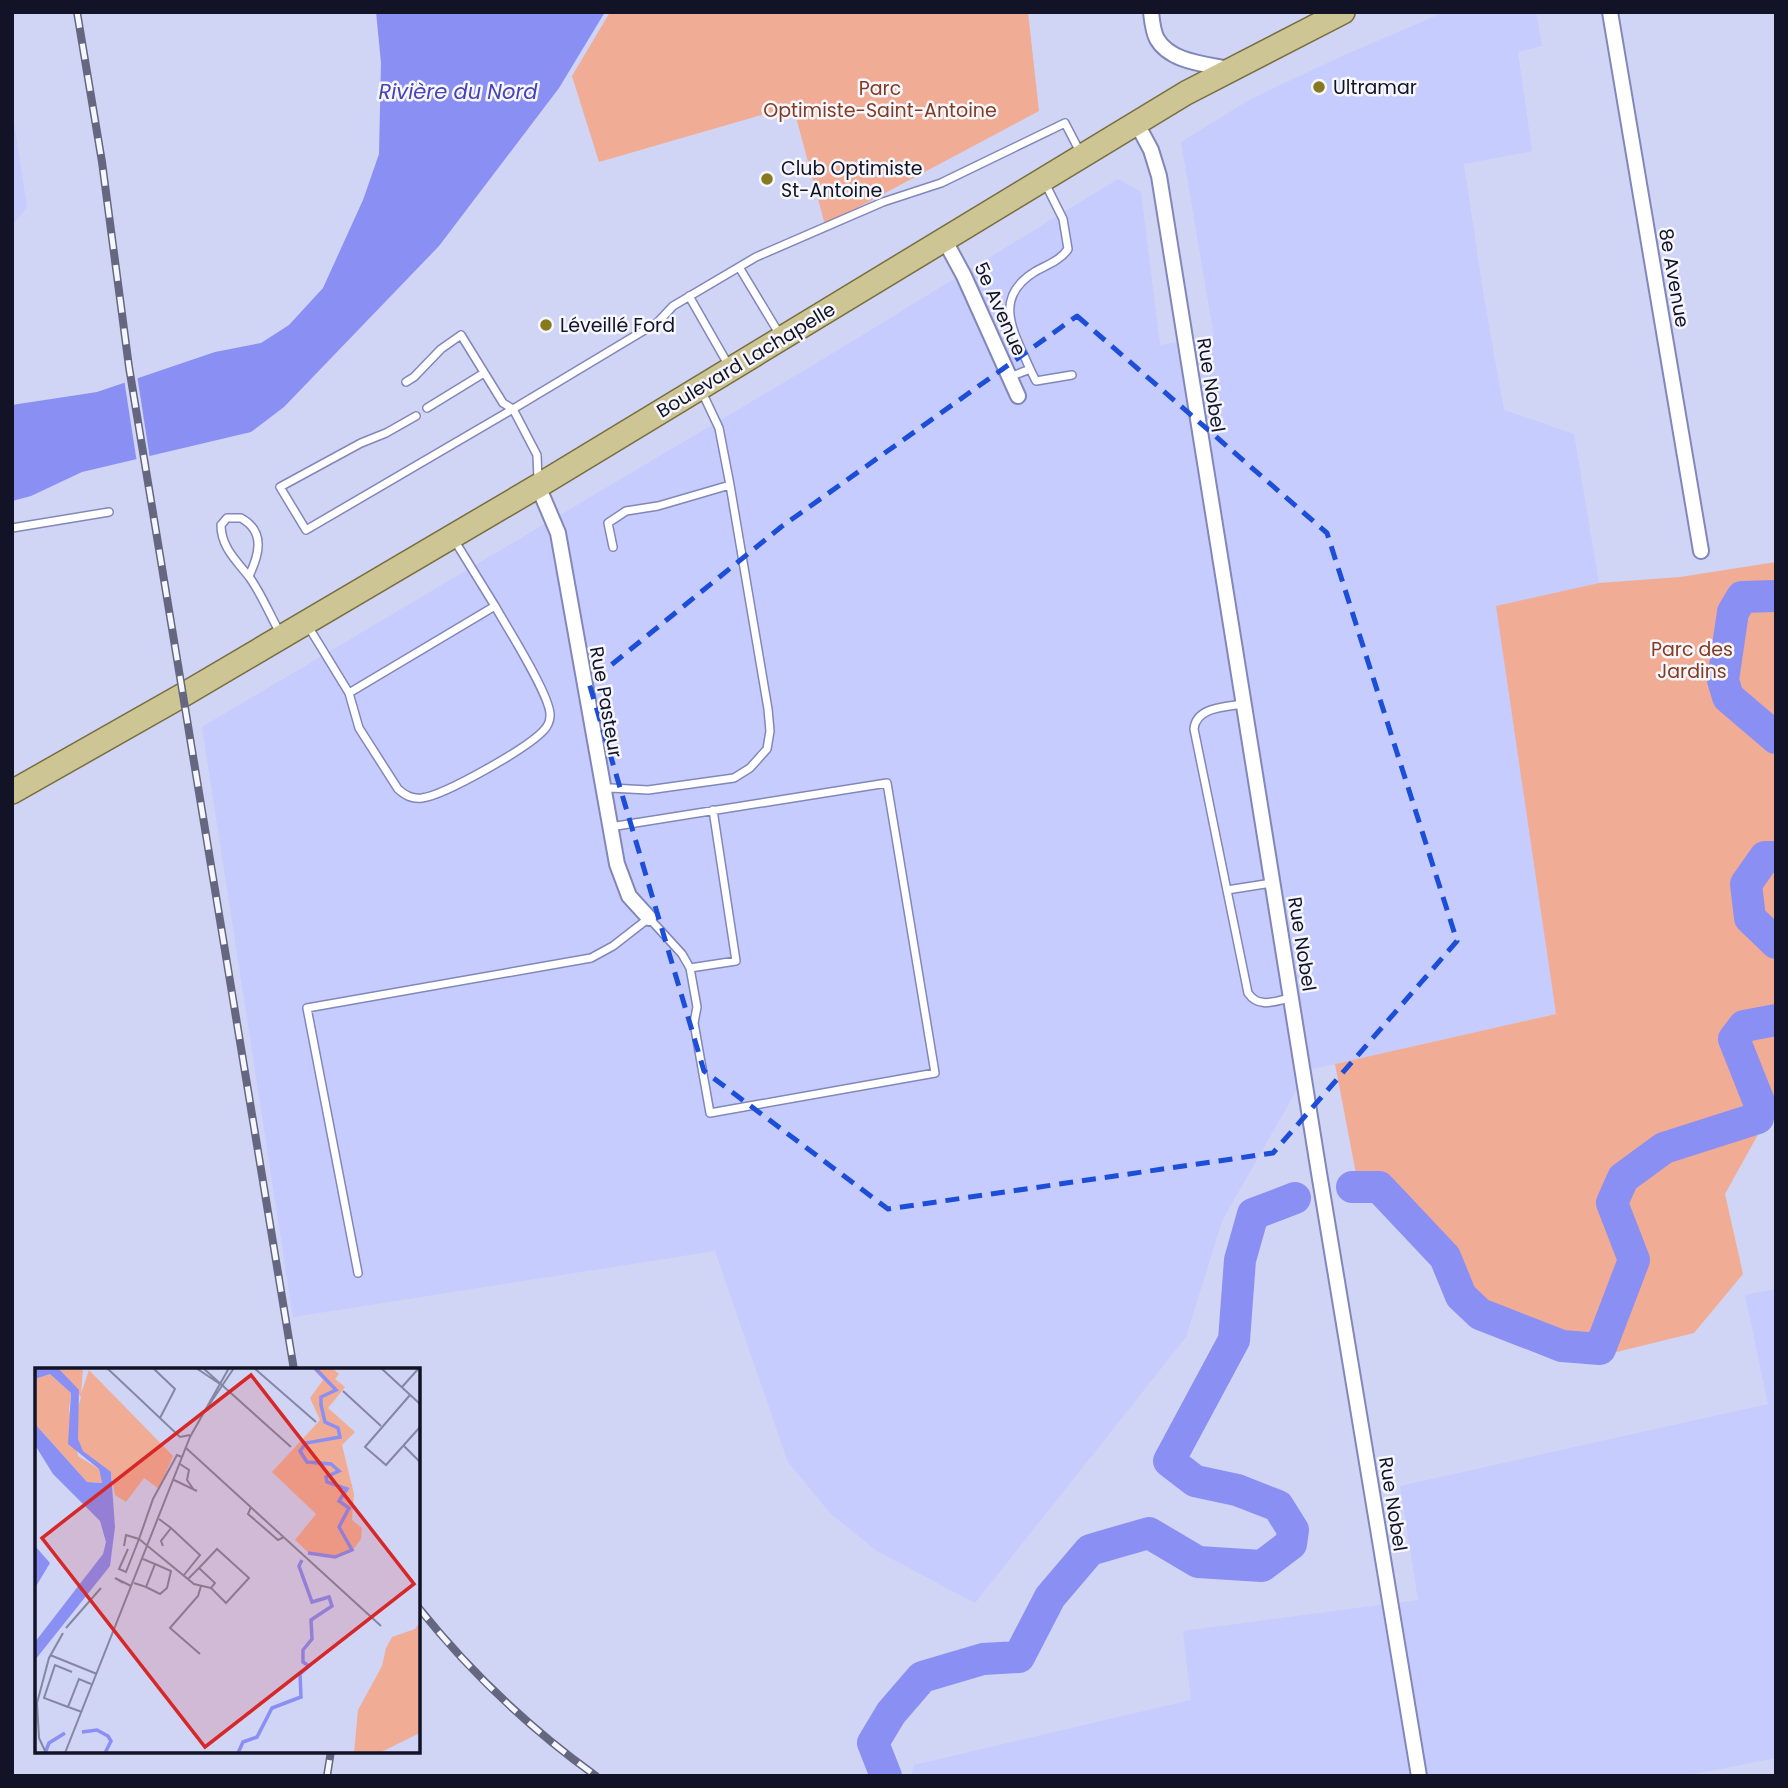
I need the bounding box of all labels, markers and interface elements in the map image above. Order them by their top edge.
place label: Ultramar [1333,74,1417,101]
park label: Parc Optimiste-Saint-Antoine [763,75,997,124]
water label: Rivière du Nord [378,77,538,106]
marker: Ultramar [1311,79,1327,95]
place label: Club Optimiste St-Antoine [781,155,923,204]
marker: Club Optimiste St-Antoine [759,171,775,187]
street label: 8e Avenue [1652,226,1696,330]
street label: 5e Avenue [967,258,1033,360]
street label: Boulevard Lachapelle [651,296,841,424]
place label: Léveillé Ford [560,312,675,339]
marker: Léveillé Ford [538,317,554,333]
street label: Rue Nobel [1190,336,1232,434]
park label: Parc des Jardins [1651,636,1733,685]
street label: Rue Pasteur [583,644,629,760]
street label: Rue Nobel [1281,895,1323,993]
inset map [35,1368,420,1753]
street label: Rue Nobel [1372,1455,1414,1553]

